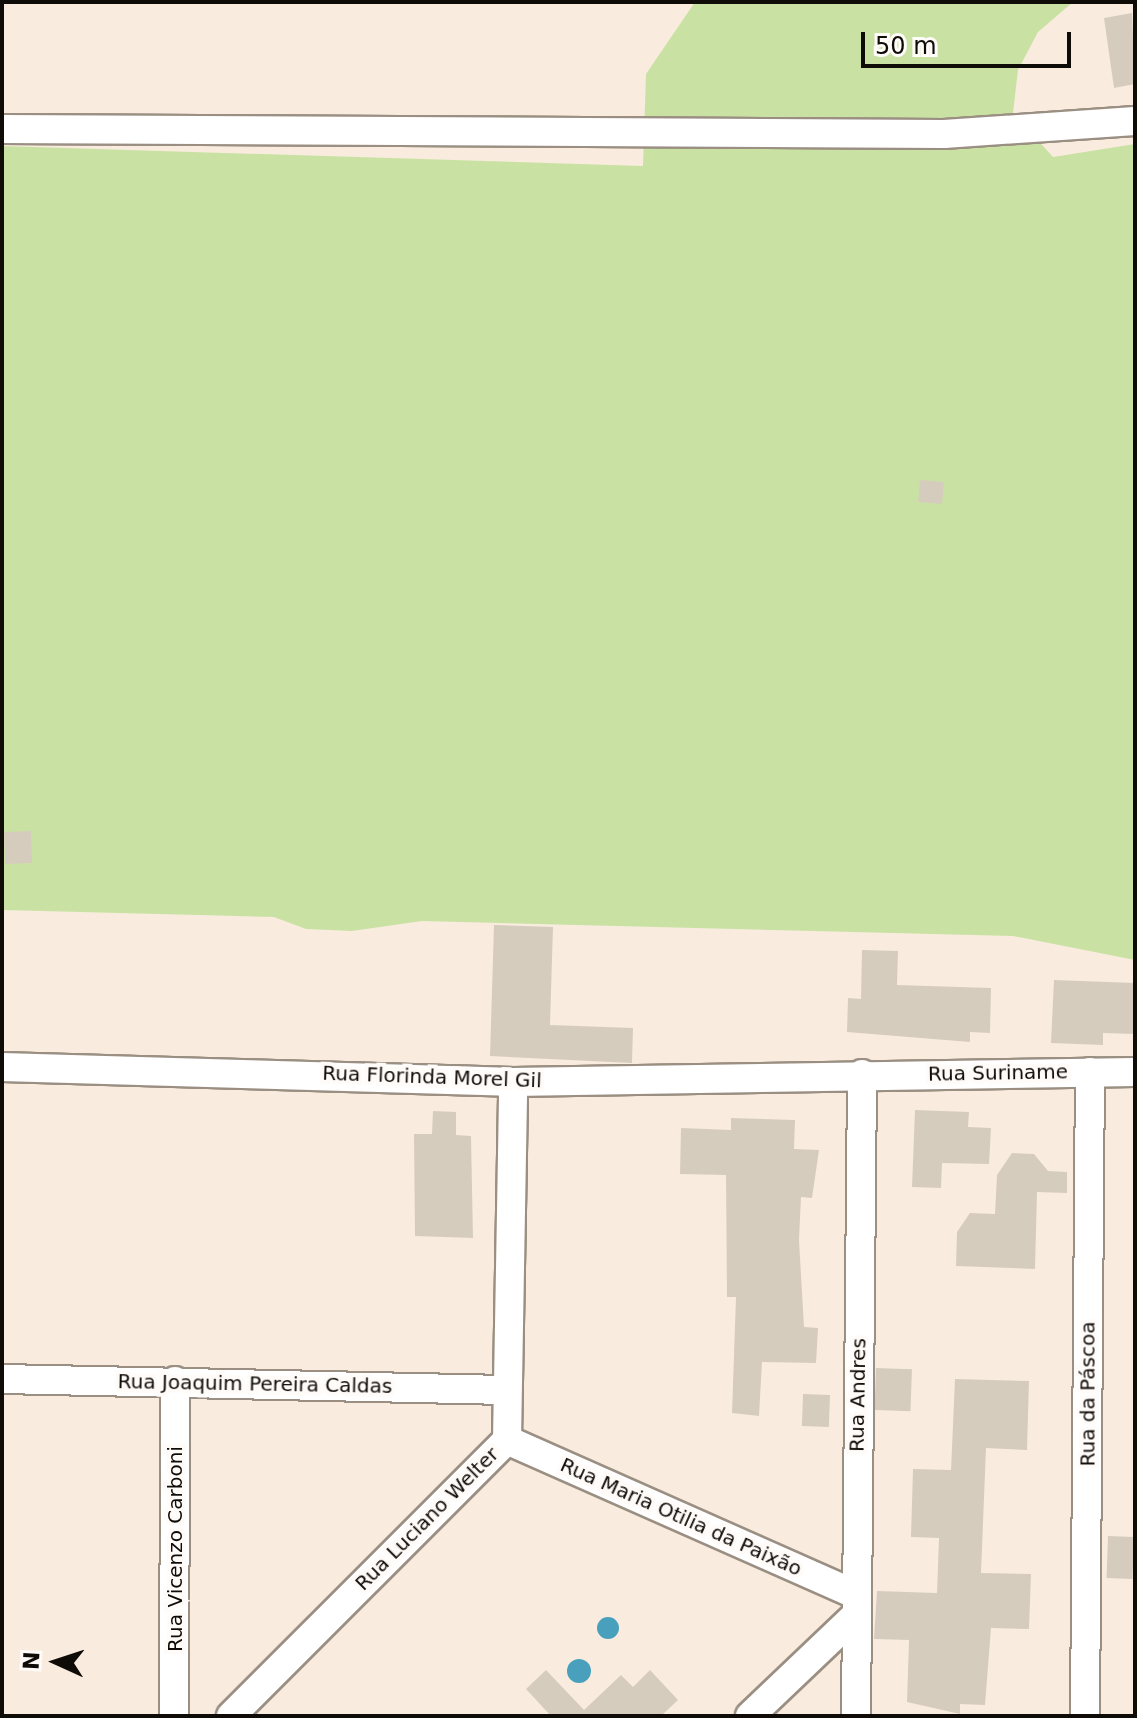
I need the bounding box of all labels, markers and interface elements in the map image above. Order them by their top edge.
scale bar [865,16,1075,66]
text: 50 m [875,32,937,60]
street label: Rua Suriname [928,1060,1068,1086]
street label: Rua Florinda Morel Gil [322,1061,542,1093]
street label: Rua da Páscoa [1076,1322,1100,1466]
street label: Rua Andres [845,1338,871,1452]
street label: Rua Joaquim Pereira Caldas [117,1370,393,1398]
street label: Rua Luciano Welter [350,1442,504,1596]
street label: Rua Vicenzo Carboni [163,1446,187,1652]
street label: Rua Maria Otilia da Paixão [557,1453,805,1581]
north arrow [16,1622,96,1702]
text: N [19,1651,44,1671]

